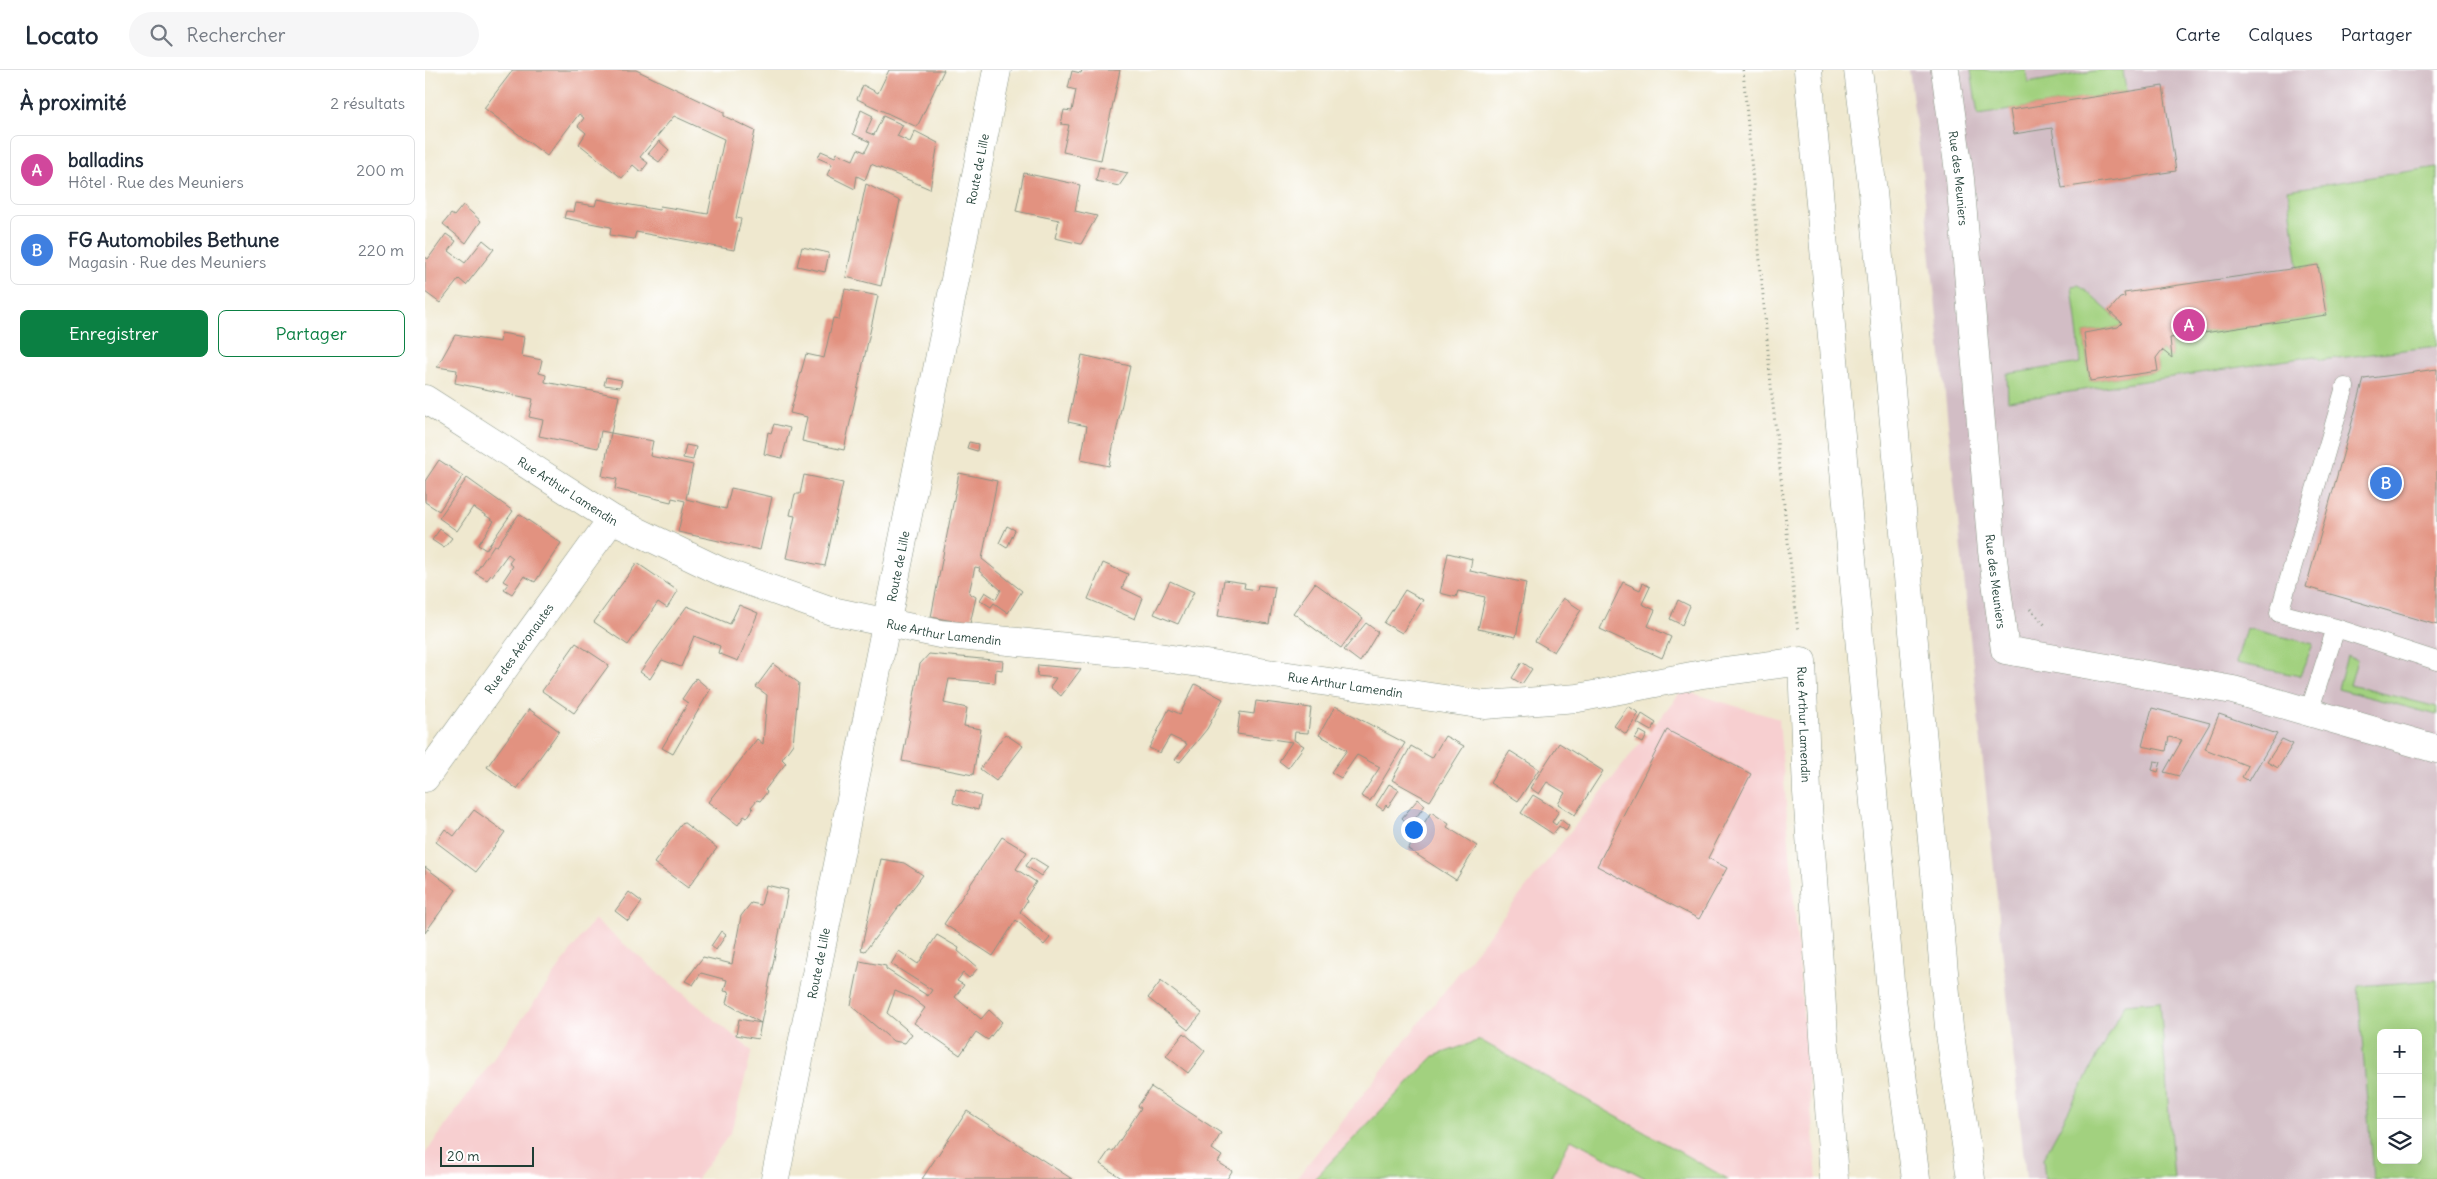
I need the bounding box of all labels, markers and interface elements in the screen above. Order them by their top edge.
search box [129,12,479,57]
text: Locato [25,20,99,50]
icon: search [147,21,175,49]
text: Rechercher [187,23,286,47]
text: Carte [2175,23,2220,46]
text: Calques [2248,23,2313,46]
text: Partager [2341,23,2412,46]
text: À proximité [20,89,127,116]
text: 2 résultats [330,93,405,113]
street label: Rue des Meuniers [1946,130,1971,226]
street label: Route de Lille [963,132,992,206]
text: balladins [68,148,144,172]
text: A [32,160,42,180]
text: 200 m [356,160,404,180]
text: Hôtel · Rue des Meuniers [68,172,244,192]
text: FG Automobiles Bethune [68,228,279,252]
text: B [32,240,42,260]
text: 220 m [358,240,404,260]
text: Magasin · Rue des Meuniers [68,252,266,272]
pin: A [2173,306,2205,344]
button: Enregistrer [20,310,208,357]
button: Partager [218,310,405,357]
street label: Rue Arthur Lamendin [515,453,621,528]
pin: B [2370,464,2402,502]
street label: Route de Lille [883,529,912,603]
street label: Rue des Meuniers [1983,533,2010,630]
street label: Rue des Aéronautes [481,600,556,696]
street label: Rue Arthur Lamendin [885,615,1002,648]
street label: Rue Arthur Lamendin [1795,666,1814,783]
street label: Rue Arthur Lamendin [1287,669,1404,700]
your location [1401,817,1427,843]
street label: Route de Lille [804,927,833,1000]
map controls [2377,1029,2422,1164]
button: + [2377,1029,2422,1074]
button: − [2377,1074,2422,1119]
button: layers [2377,1119,2422,1164]
scale bar [440,1144,534,1167]
text: 20 m [447,1147,480,1165]

